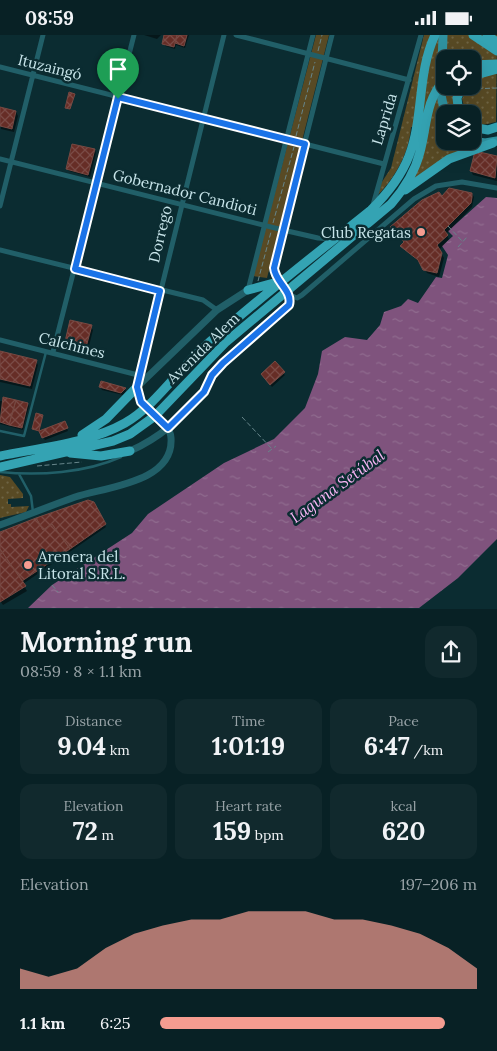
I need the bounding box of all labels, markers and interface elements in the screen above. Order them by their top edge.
text: 08:59 [25,6,74,30]
pin [97,48,139,99]
street label: Ituzaingó [16,50,84,84]
map controls [436,50,481,150]
button: locate [436,50,481,95]
icon: arrive [104,55,132,83]
street label: Laprida [367,91,401,147]
button: layers [436,105,481,150]
street label: Gobernador Candioti [111,165,259,219]
street label: Dorrego [144,203,176,264]
place label: Club Regatas [321,223,411,242]
marker: Club Regatas [415,226,427,238]
street label: Avenida Alem [162,309,243,388]
street label: Calchines [37,328,107,362]
water label: Laguna Setúbal [286,445,389,527]
place label: Arenera del Litoral S.R.L. [37,547,126,583]
marker: Arenera del Litoral S.R.L. [22,559,34,571]
text: Morning run [20,624,192,660]
button: share [425,626,477,678]
text: 08:59 · 8 × 1.1 km [20,661,142,681]
text: Distance [65,712,122,730]
text: Time [232,712,265,730]
text: Pace [388,712,419,730]
text: 9.04 [57,730,106,762]
text: 1:01:19 [212,730,285,762]
text: 6:47 [364,730,410,762]
text: km [106,741,130,759]
text: /km [410,741,443,759]
text: Elevation [63,797,124,815]
text: Heart rate [215,797,282,815]
text: kcal [391,797,416,815]
text: 72 [73,815,98,847]
text: 159 [213,815,251,847]
text: 620 [382,815,425,847]
text: m [98,826,114,844]
text: bpm [251,826,284,844]
text: Elevation [20,874,89,894]
text: 197–206 m [400,874,477,894]
text: 1.1 km [20,1013,65,1033]
text: 6:25 [100,1013,131,1033]

